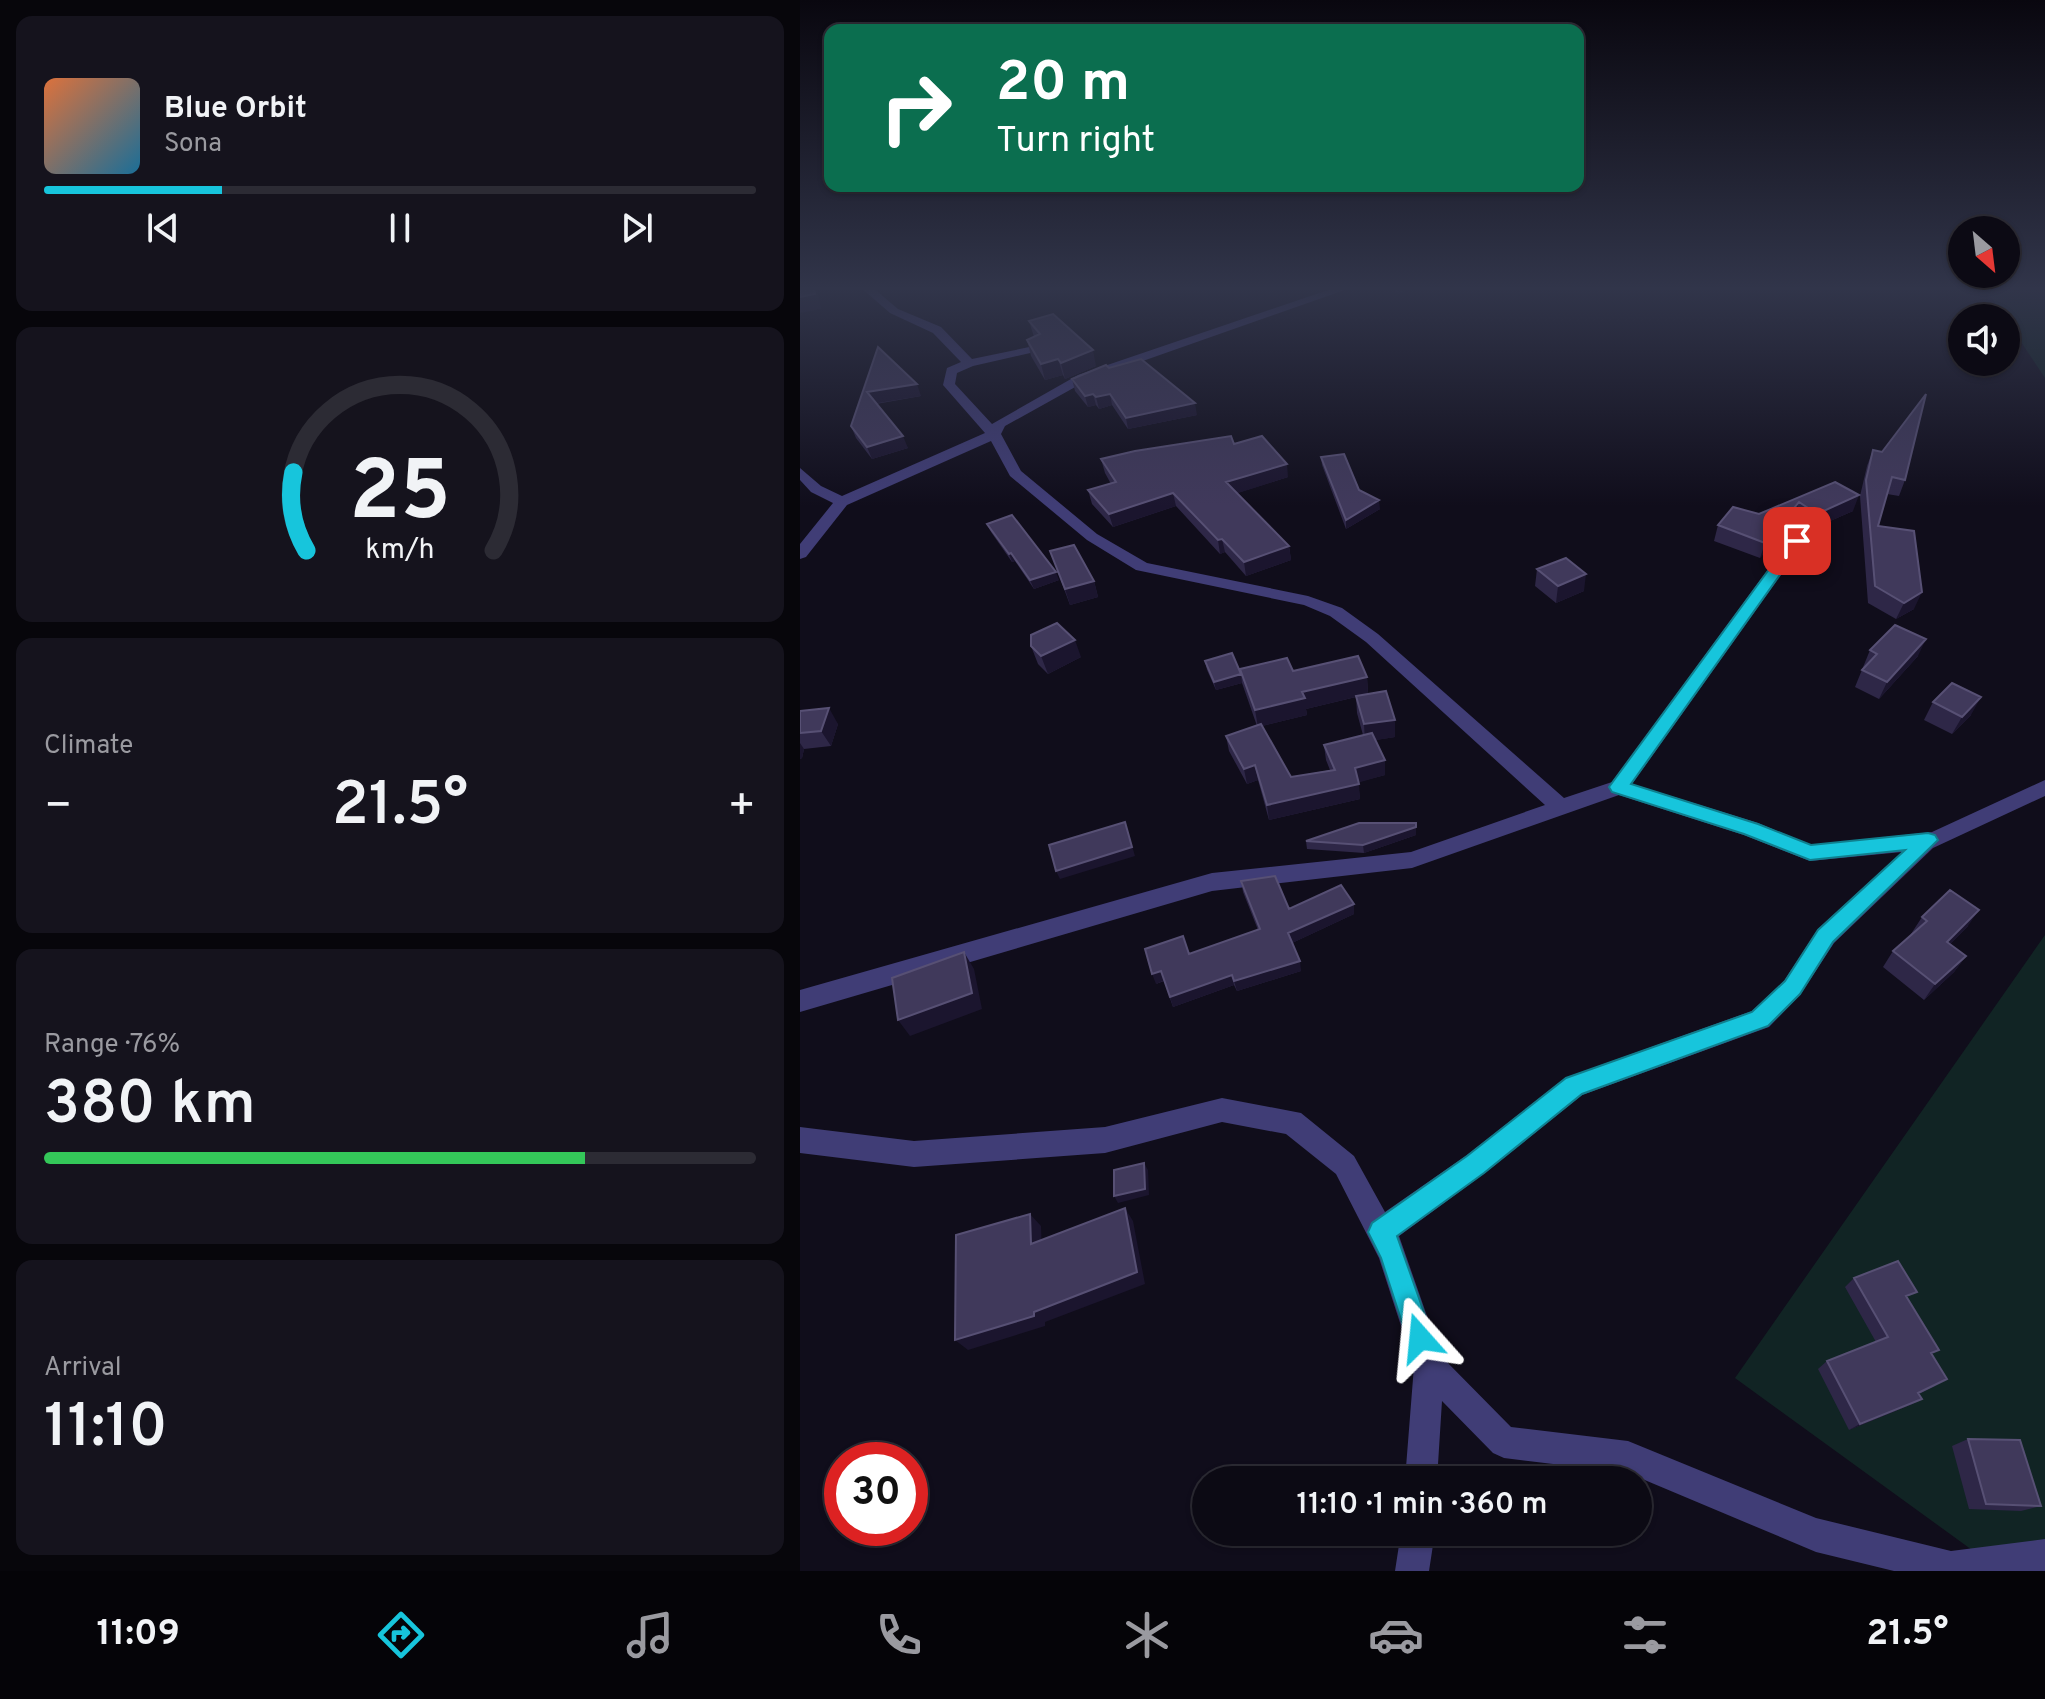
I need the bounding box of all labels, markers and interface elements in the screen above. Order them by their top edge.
text: 20 m [996,50,1130,120]
icon: right [864,56,968,160]
text: Blue Orbit [164,91,307,128]
text: Turn right [996,119,1155,165]
text: Sona [164,128,222,161]
icon: previous [141,206,185,250]
icon: pause [378,206,422,250]
icon: next [615,206,659,250]
north arrow [1948,216,2020,288]
map controls [1948,216,2020,376]
button: sound [1948,304,2020,376]
text: 25 [349,443,451,548]
pin [1763,507,1831,575]
icon: arrive [1775,519,1819,563]
text: km/h [365,533,435,569]
text: Climate [44,730,133,763]
text: 21.5° [332,770,468,846]
text: − [44,780,72,836]
text: + [728,780,756,836]
text: Range · 76% [44,1029,180,1062]
text: 380 km [44,1069,256,1145]
position arrow [1378,1296,1462,1380]
text: Arrival [44,1352,122,1385]
text: 11:10 [44,1392,168,1468]
speed limit sign: 30 [824,1442,928,1546]
text: 11:10 · 1 min · 360 m [1296,1487,1548,1524]
icon: directions [373,1607,429,1663]
icon: music [622,1607,678,1663]
icon: phone [871,1607,927,1663]
icon: climate [1119,1607,1175,1663]
icon: car [1368,1607,1424,1663]
icon: filters [1617,1607,1673,1663]
text: 11:09 [96,1612,180,1658]
text: 21.5° [1866,1612,1948,1658]

